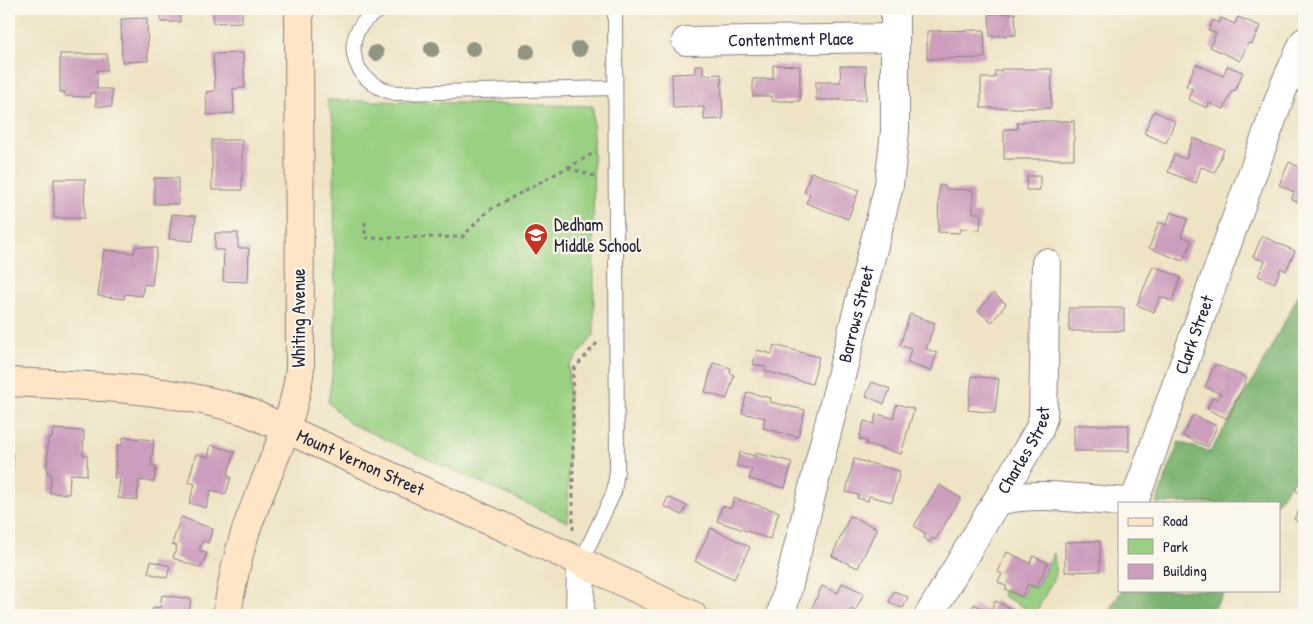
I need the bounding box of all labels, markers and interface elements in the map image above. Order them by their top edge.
street label: Contentment Place [728,26,854,52]
place label: Dedham Middle School [554,212,641,258]
school or university icon: Dedham Middle School [523,222,549,256]
street label: Barrows Street [832,263,880,365]
street label: Whiting Avenue [286,269,311,367]
street label: Clark Street [1168,291,1220,378]
street label: Charles Street [991,406,1055,498]
street label: Mount Vernon Street [293,423,429,502]
legend [1118,502,1280,592]
text: Road [1163,510,1188,531]
text: Park [1163,536,1188,557]
text: Building [1163,560,1207,581]

